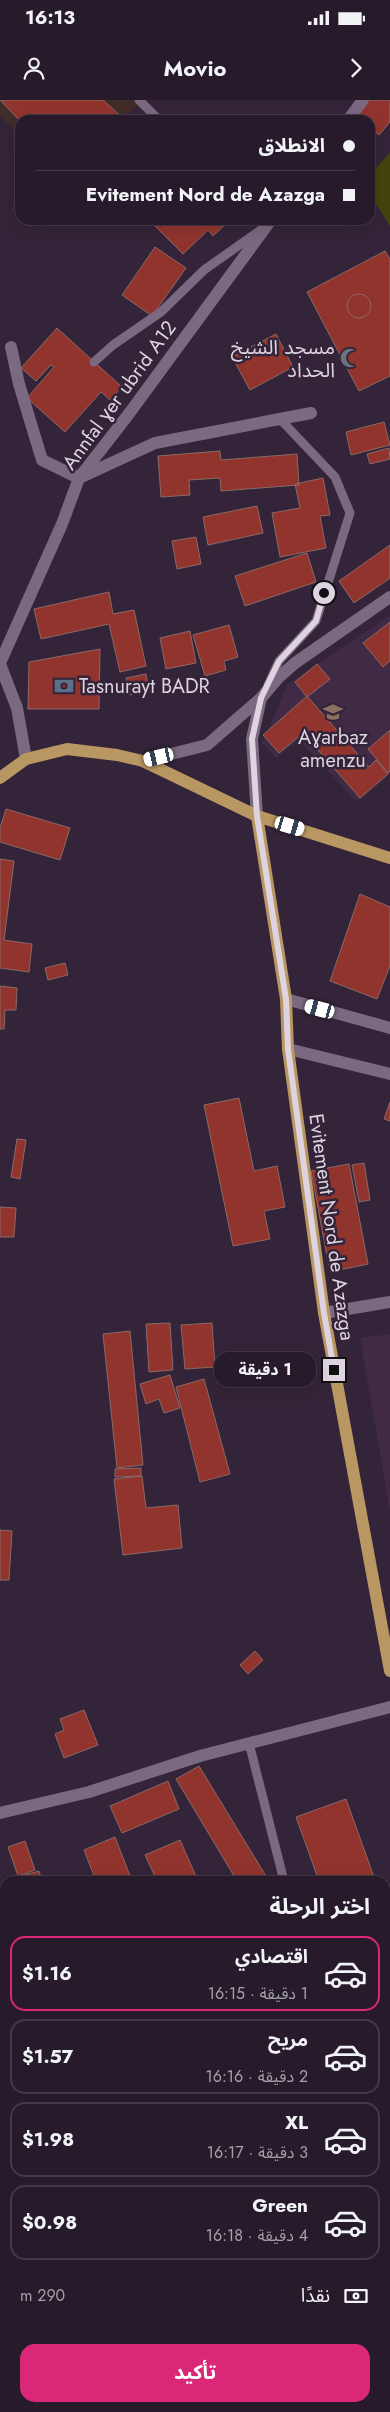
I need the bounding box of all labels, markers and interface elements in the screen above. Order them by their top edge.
text: 16:13 [25,4,75,31]
text: Movio [164,52,226,84]
icon: person [20,54,48,82]
icon: forward [342,54,370,82]
text: الانطلاق [259,132,325,159]
text: Evitement Nord de Azazga [86,181,325,208]
street label: Annfal ɣer ubrid A12 [55,315,184,476]
place label: مسجد الشيخ الحداد [231,333,335,385]
mosque icon: مسجد الشيخ الحداد [339,347,361,369]
route start [313,582,335,604]
place label: Tasnurayt BADR [79,672,210,701]
bank icon: Tasnurayt BADR [53,675,75,697]
school or university icon: Aɣarbaz amenzu [322,701,344,723]
place label: Aɣarbaz amenzu [298,723,368,775]
car [142,746,175,768]
car [273,814,306,838]
car [303,998,336,1020]
street label: Evitement Nord de Azazga [301,1112,362,1342]
callout: 1 دقيقة [214,1352,316,1388]
text: 1 دقيقة [238,1358,292,1381]
route end [323,1359,345,1381]
text: اختر الرحلة [269,1890,370,1922]
text: اقتصادي [235,1943,308,1970]
icon: car [323,1951,368,1996]
text: $1.16 [22,1960,72,1987]
text: 1 دقيقة · 16:15 [208,1982,308,2005]
text: مريح [268,2026,308,2053]
icon: car [323,2034,368,2079]
text: $1.57 [22,2043,73,2070]
text: 2 دقيقة · 16:16 [206,2065,308,2088]
text: XL [285,2109,308,2136]
icon: car [323,2117,368,2162]
text: $1.98 [22,2126,74,2153]
text: 3 دقيقة · 16:17 [207,2141,308,2164]
text: Green [252,2192,308,2219]
icon: car [323,2200,368,2245]
text: $0.98 [22,2209,77,2236]
text: 4 دقيقة · 16:18 [206,2224,308,2247]
text: نقدًا [301,2282,330,2309]
icon: cash [342,2282,370,2310]
text: 290 m [20,2284,65,2307]
button: تأكيد [20,2344,370,2402]

